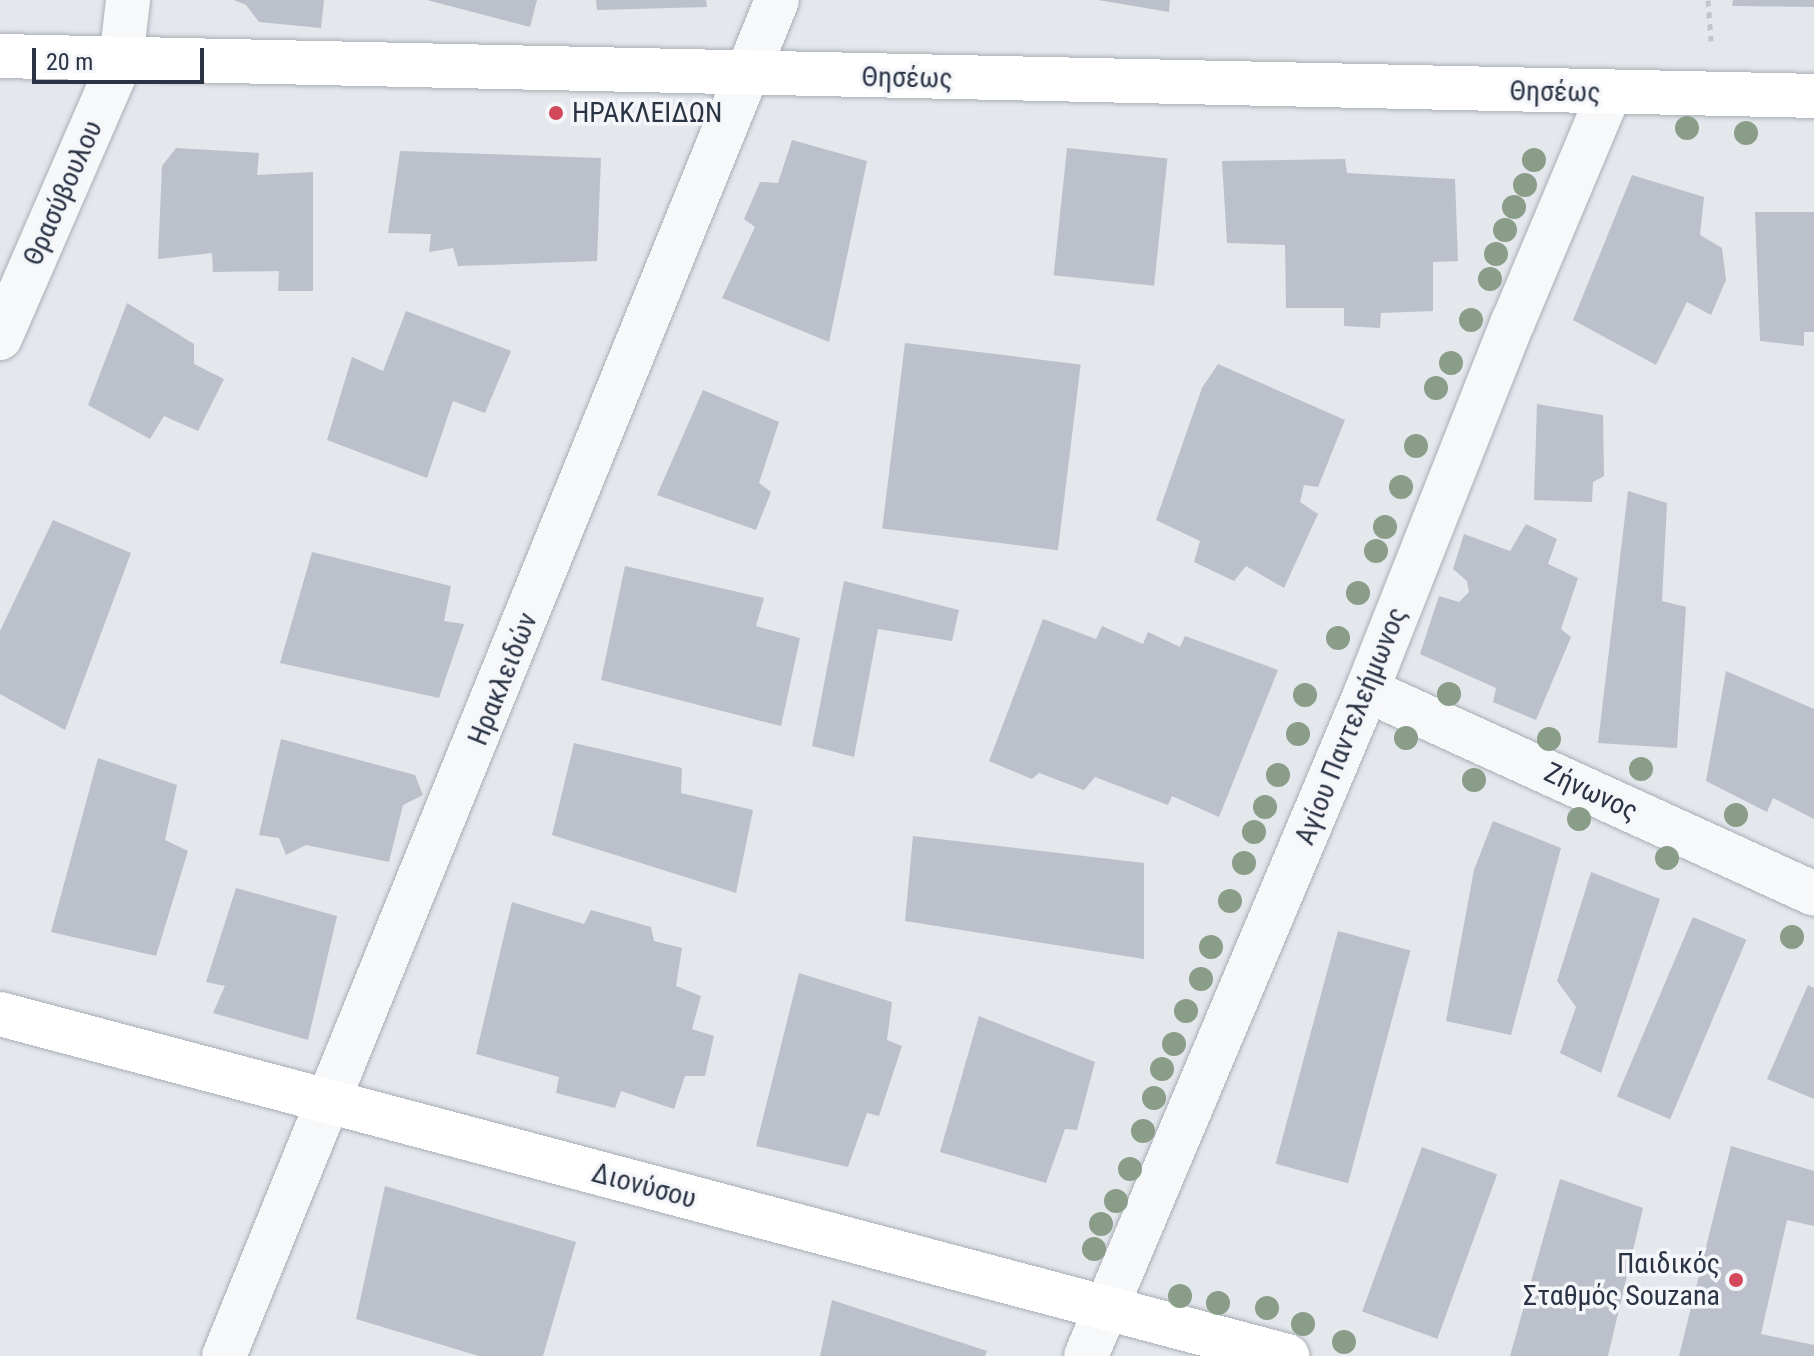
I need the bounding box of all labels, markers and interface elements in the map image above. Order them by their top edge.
scale bar [36,32,208,82]
text: 20 m [46,48,93,76]
street label: Θησέως [861,60,953,96]
street label: Θησέως [1509,74,1601,110]
place label: ΗΡΑΚΛΕΙΔΩΝ [572,96,722,130]
marker: ΗΡΑΚΛΕΙΔΩΝ [547,104,565,122]
street label: Θρασύβουλου [16,115,110,271]
street label: Αγίου Παντελεήμωνος [1288,602,1414,850]
street label: Ηρακλειδών [461,608,545,750]
street label: Ζήνωνος [1539,756,1643,828]
street label: Διονύσου [588,1156,700,1216]
place label: Παιδικός Σταθμός Souzana [1523,1247,1720,1313]
marker: Παιδικός Σταθμός Souzana [1727,1271,1745,1289]

